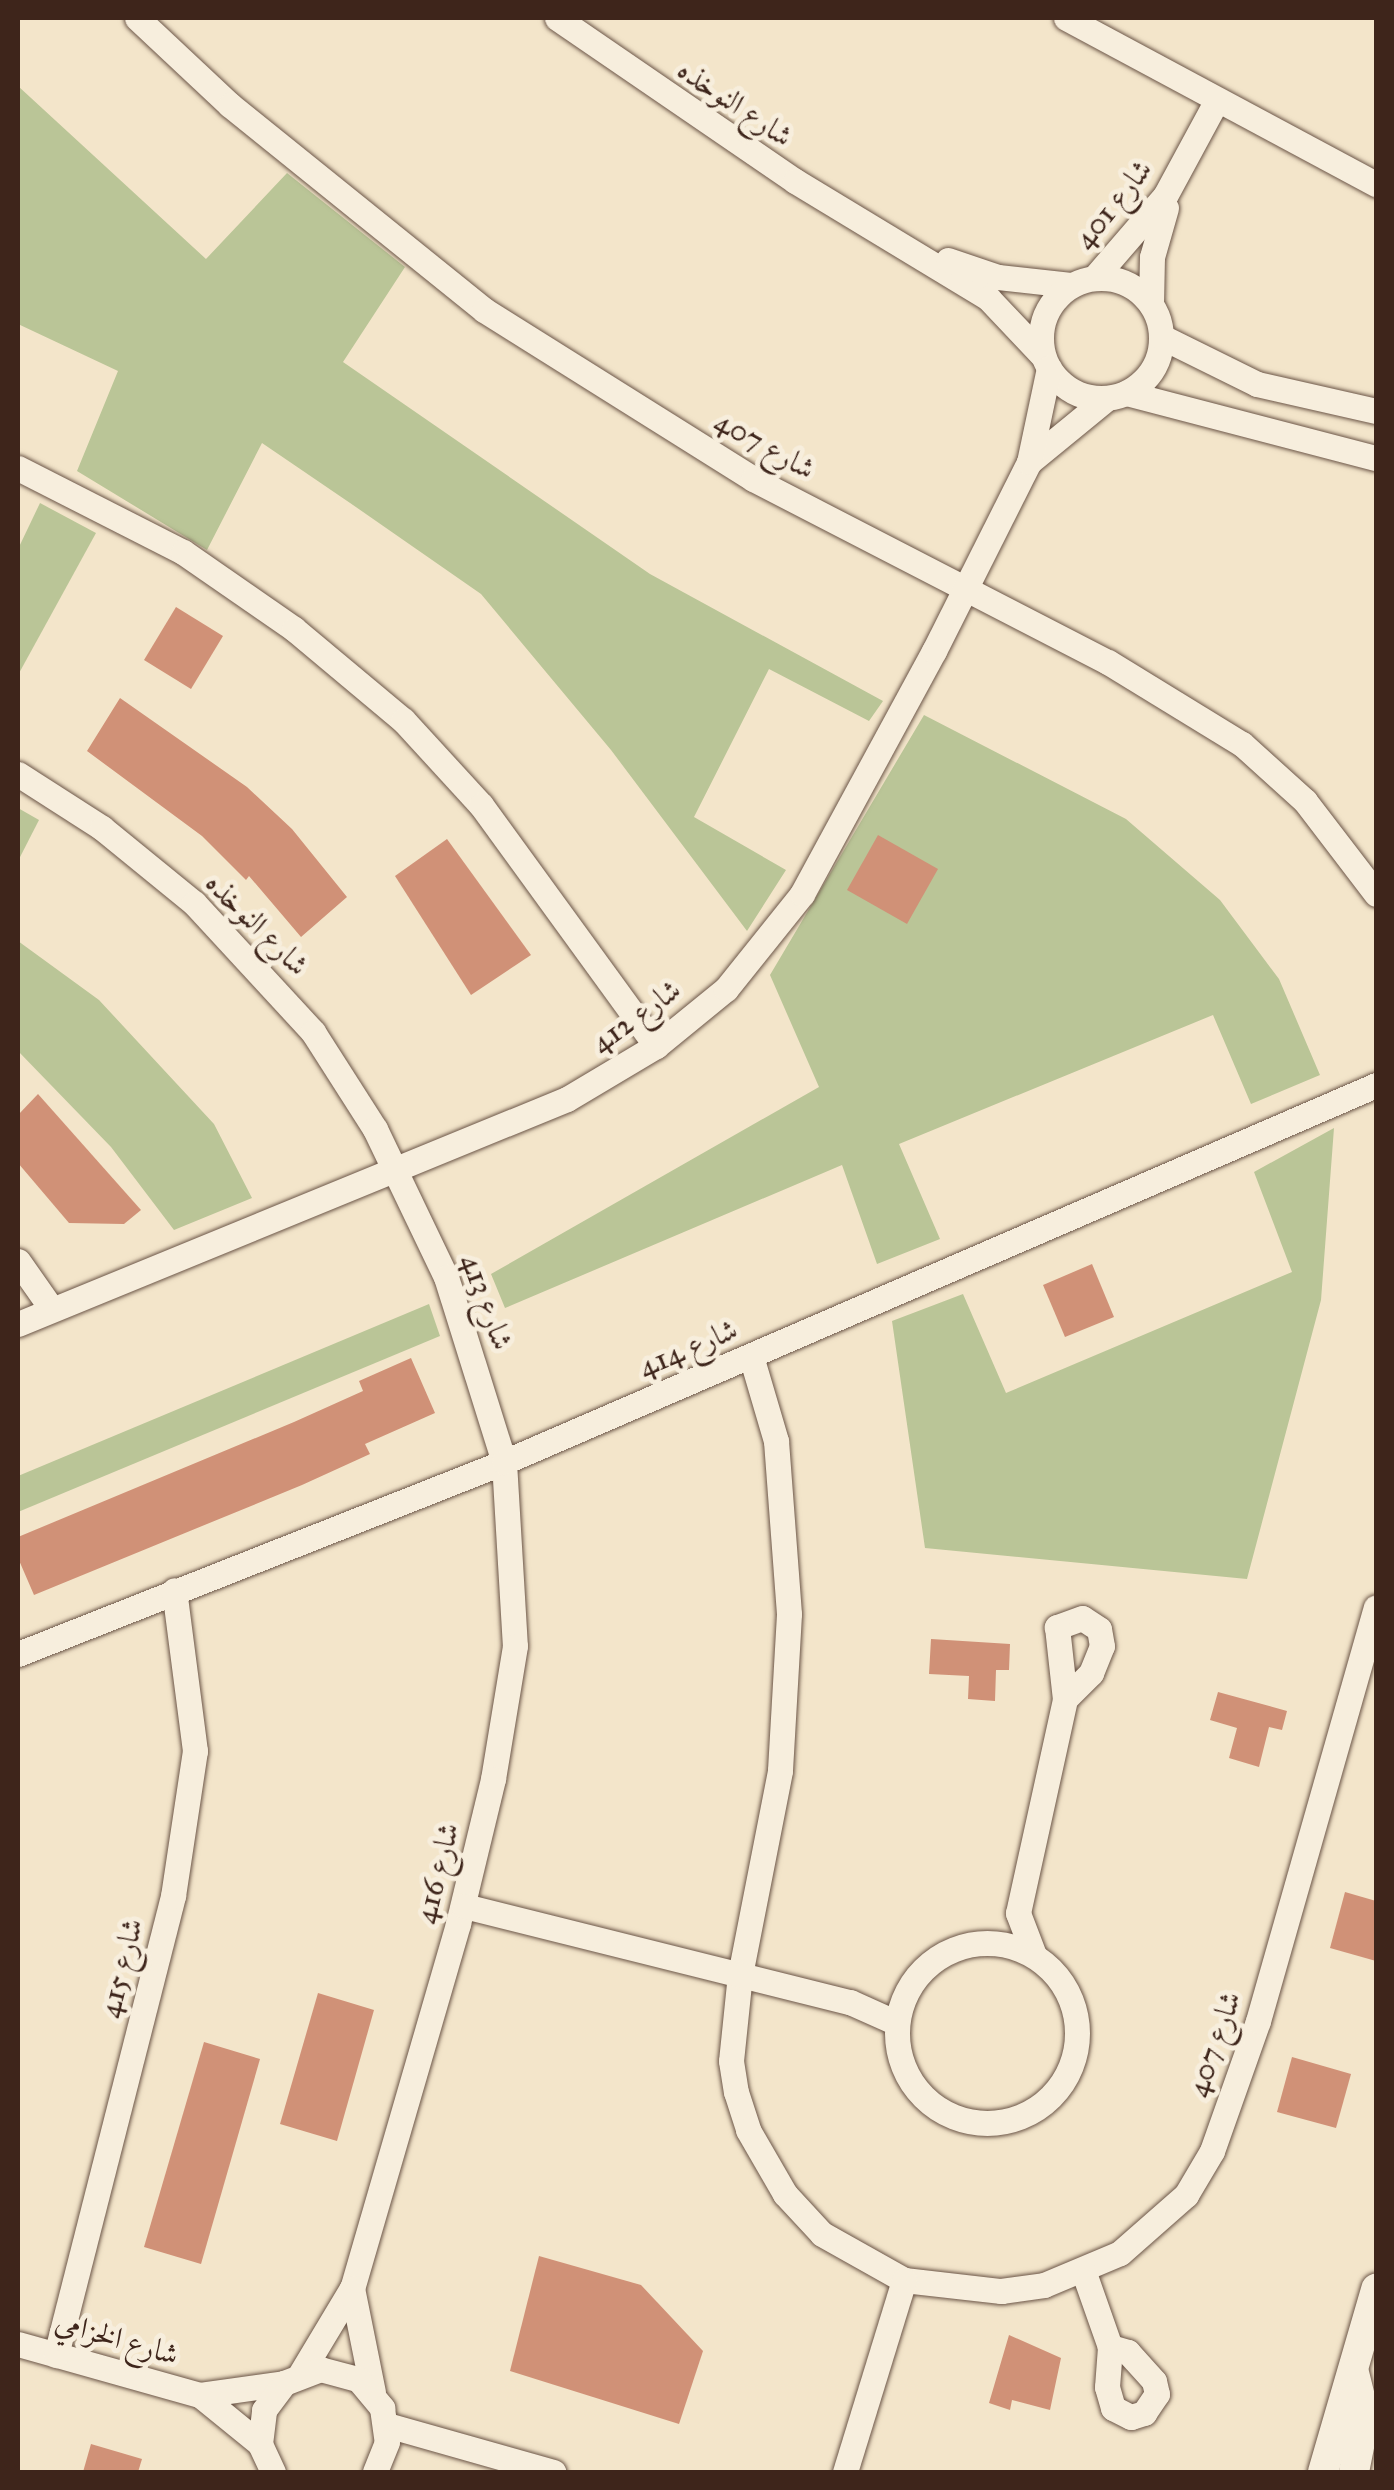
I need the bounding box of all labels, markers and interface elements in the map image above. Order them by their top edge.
street label: شارع النوخذه [670,51,800,155]
street label: شارع 401 [1066,152,1160,256]
street label: شارع 407 [709,403,821,487]
street label: شارع النوخذه [198,865,316,983]
street label: شارع 412 [584,971,688,1061]
street label: شارع 413 [453,1249,521,1355]
street label: شارع 414 [633,1311,743,1385]
street label: شارع 416 [407,1819,467,1927]
street label: شارع 415 [91,1915,151,2021]
street label: شارع 407 [1179,1987,1249,2101]
street label: شارع الخزامي [51,2303,183,2373]

